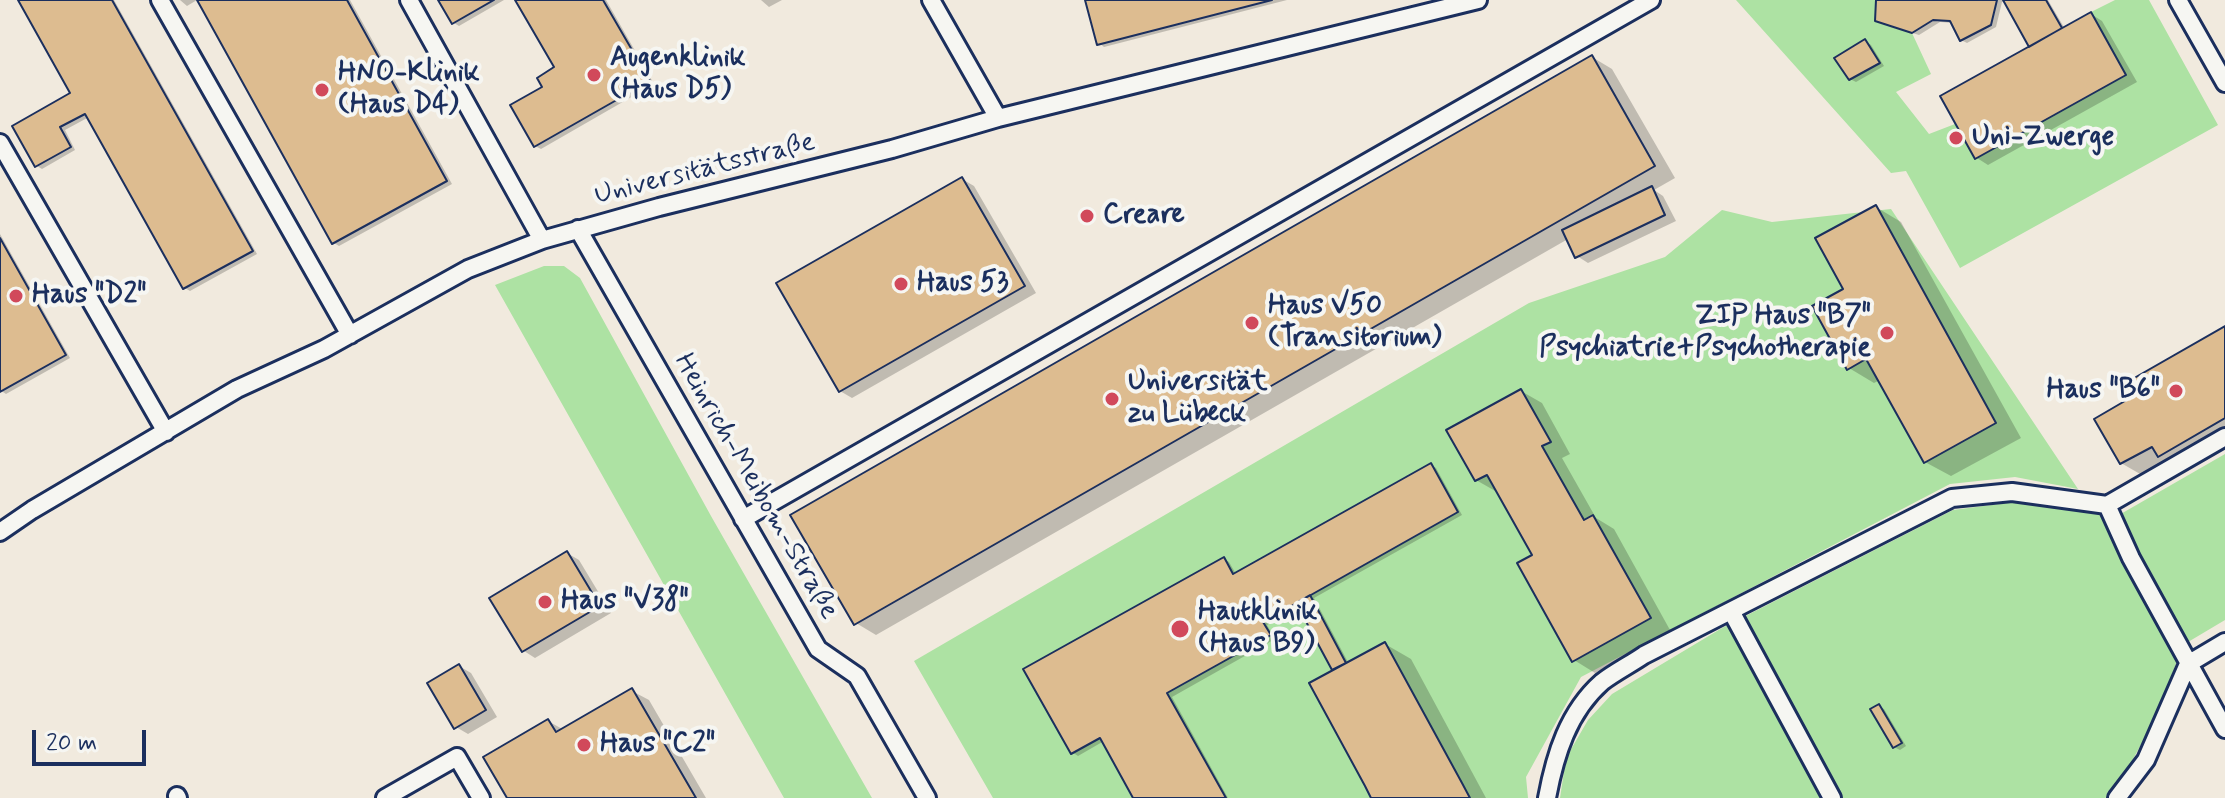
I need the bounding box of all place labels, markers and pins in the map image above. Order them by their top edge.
place label: Augenklinik (Haus D5) [610,42,746,108]
place label: HNO-Klinik (Haus D4) [338,57,480,123]
marker: Augenklinik (Haus D5) [585,66,603,84]
marker: HNO-Klinik (Haus D4) [313,81,331,99]
place label: Uni-Zwerge [1972,121,2114,155]
marker: Uni-Zwerge [1947,129,1965,147]
place label: Creare [1103,199,1185,233]
marker: Creare [1078,207,1096,225]
place label: Haus 53 [917,267,1009,301]
marker: Haus 53 [892,275,910,293]
place label: Haus "D2" [32,279,147,313]
marker: Haus "D2" [7,287,25,305]
place label: Haus V50 (Transitorium) [1268,290,1441,356]
place label: ZIP Haus "B7" Psychiatrie+Psychotherapie [1539,300,1871,366]
marker: Haus V50 (Transitorium) [1243,314,1261,332]
marker: ZIP Haus "B7" Psychiatrie+Psychotherapie [1878,324,1896,342]
place label: Universität zu Lübeck [1128,366,1268,432]
place label: Haus "B6" [2046,374,2160,408]
marker: Haus "B6" [2167,382,2185,400]
marker: Universität zu Lübeck [1103,390,1121,408]
place label: Haus "V38" [561,585,689,619]
marker: Haus "V38" [536,593,554,611]
place label: Hautklinik (Haus B9) [1198,596,1317,662]
marker: Hautklinik (Haus B9) [1169,618,1191,640]
place label: Haus "C2" [600,728,715,762]
marker: Haus "C2" [575,736,593,754]

